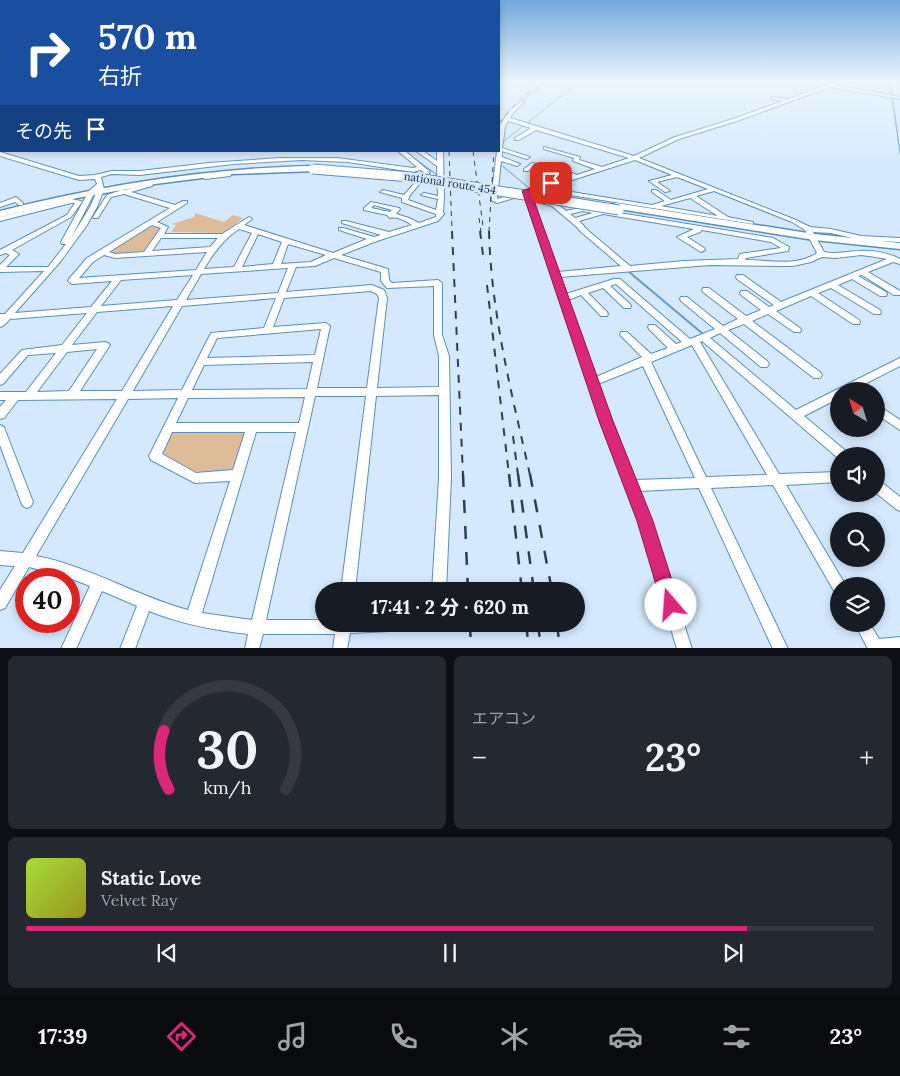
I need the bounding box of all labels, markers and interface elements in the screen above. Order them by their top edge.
text: 570 m [98,14,197,59]
icon: right [15,20,80,85]
text: 右折 [98,62,142,90]
icon: arrive [82,115,110,143]
text: その先 [15,119,72,143]
pin [530,162,572,204]
street label: national route 454 [403,169,497,197]
icon: arrive [537,169,565,197]
north arrow [830,382,885,438]
map controls [830,382,885,632]
button: sound [830,447,885,502]
button: search [830,512,885,567]
speed limit sign: 40 [15,568,80,633]
button: layers [830,577,885,632]
position arrow [644,578,696,630]
text: 17:41 · 2 分 · 620 m [371,595,529,619]
text: エアコン [472,708,536,728]
text: 30 [196,716,258,782]
text: 23° [645,733,701,781]
text: − [472,740,487,776]
text: + [859,740,874,776]
text: km/h [203,776,251,799]
text: Static Love [101,866,201,890]
text: Velvet Ray [101,890,177,910]
icon: previous [153,939,181,967]
icon: pause [436,939,464,967]
icon: next [719,939,747,967]
icon: directions [164,1019,199,1054]
icon: music [275,1019,310,1054]
icon: phone [386,1019,421,1054]
icon: climate [497,1019,532,1054]
icon: car [608,1019,643,1054]
icon: filters [719,1019,754,1054]
text: 17:39 [38,1022,88,1050]
text: 23° [830,1022,862,1050]

